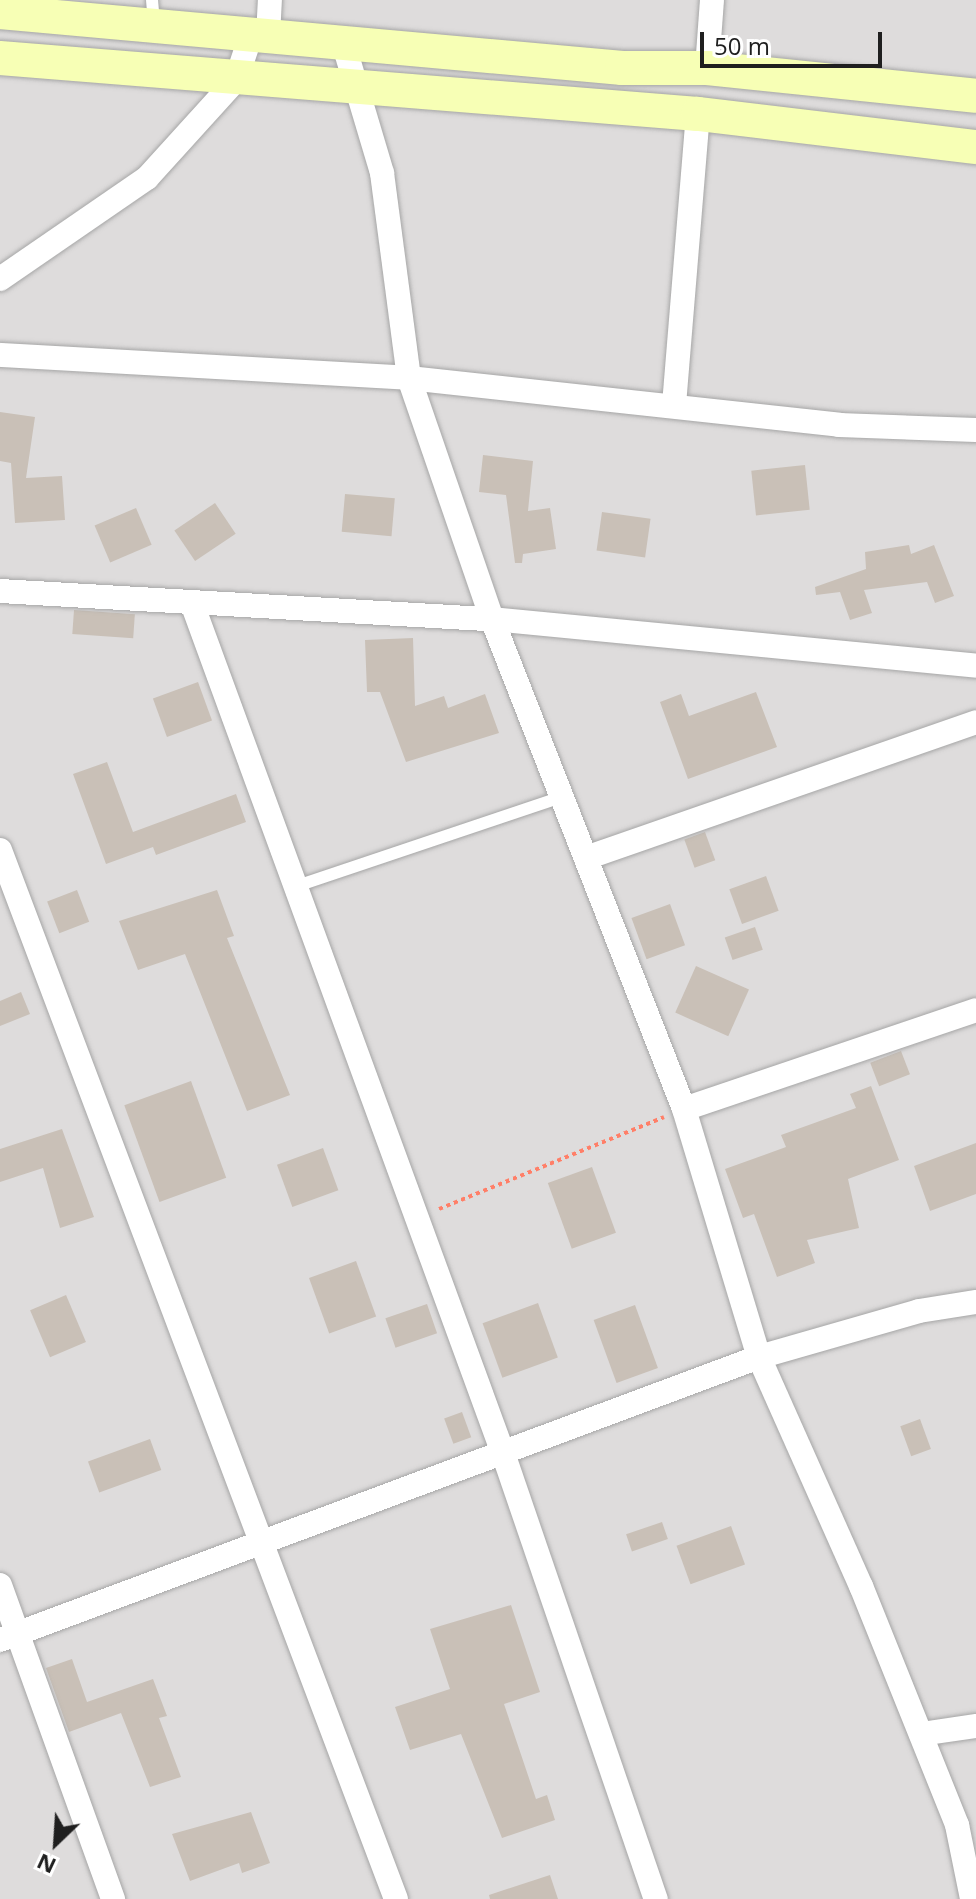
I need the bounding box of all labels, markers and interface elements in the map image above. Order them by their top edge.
scale bar [704,16,886,66]
text: 50 m [714,29,770,62]
north arrow [16,1803,96,1883]
text: N [31,1847,60,1882]

